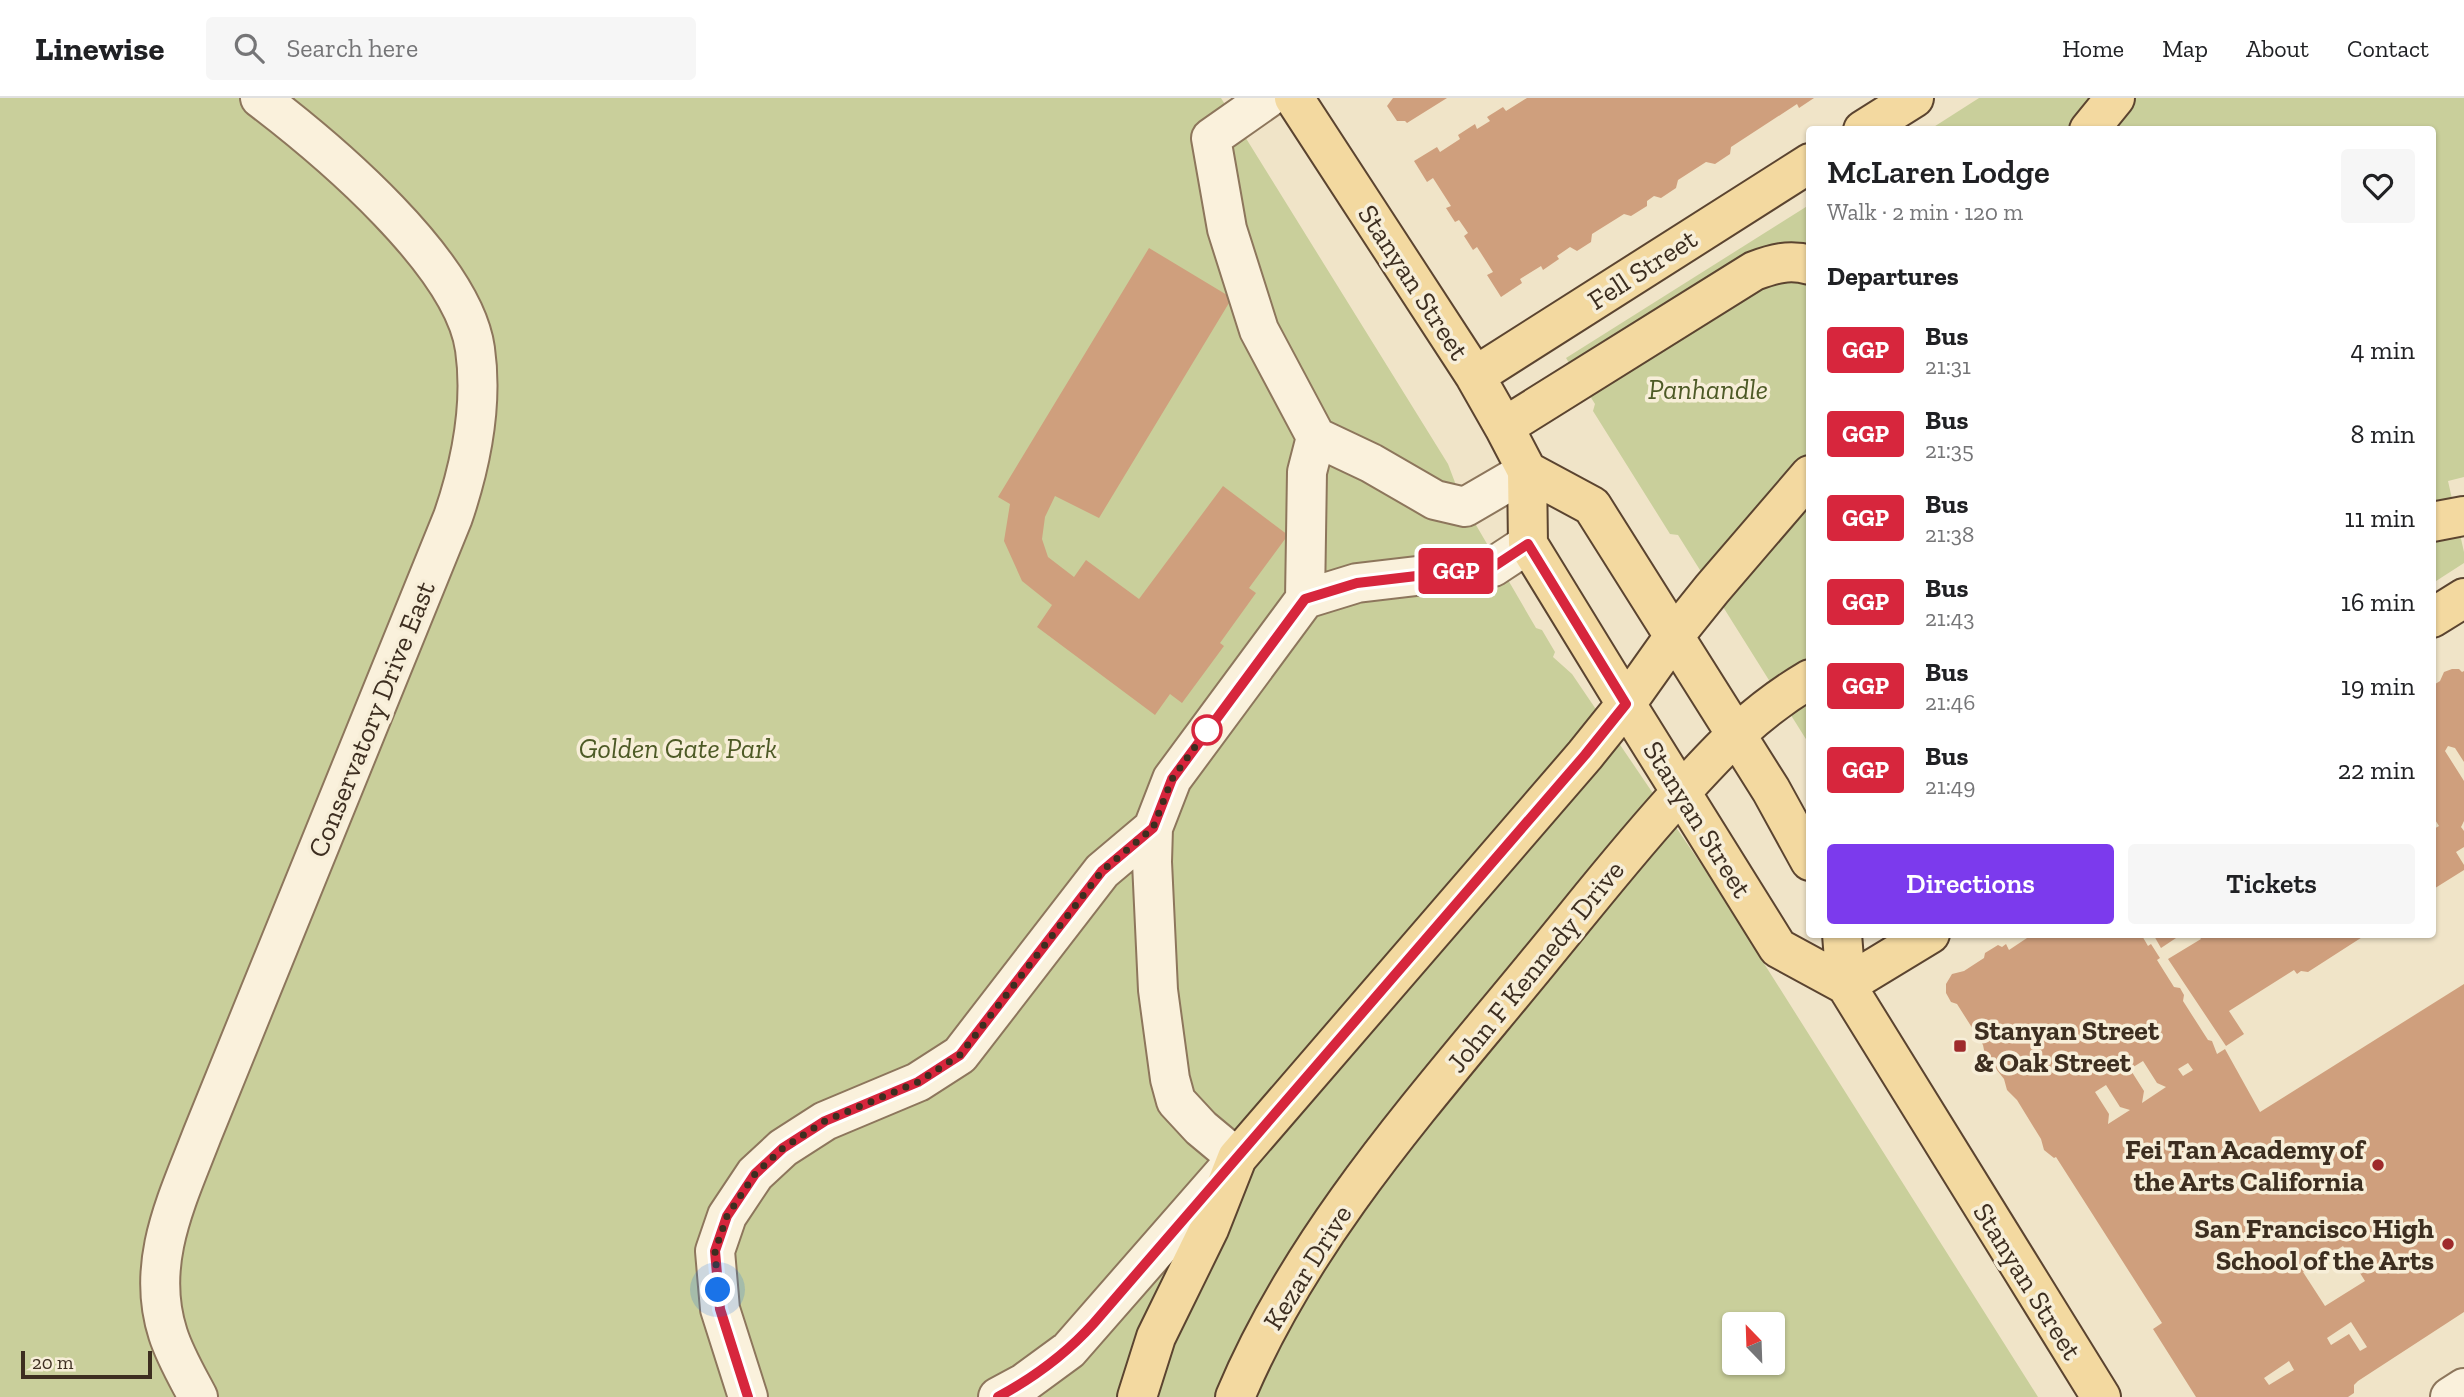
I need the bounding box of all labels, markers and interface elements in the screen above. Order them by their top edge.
search box [206,17,696,80]
text: Linewise [35,29,164,68]
icon: search [230,29,268,67]
text: Search here [286,32,418,64]
text: Home [2062,34,2124,63]
text: Map [2162,34,2208,63]
text: About [2246,34,2309,63]
text: Contact [2347,34,2429,63]
button: heart [2341,149,2415,223]
text: McLaren Lodge [1827,152,2050,191]
text: Walk · 2 min · 120 m [1827,198,2023,226]
street label: Stanyan Street [1351,199,1476,367]
street label: Fell Street [1582,222,1703,317]
text: Departures [1827,260,1959,292]
text: Bus [1925,320,1968,352]
text: 4 min [2350,334,2415,366]
text: GGP [1842,335,1889,364]
text: 21:31 [1925,352,1971,380]
park label: Panhandle [1648,373,1768,406]
text: Bus [1925,404,1968,436]
text: 8 min [2350,418,2415,450]
text: GGP [1842,419,1889,448]
text: 21:35 [1925,436,1974,464]
text: Bus [1925,488,1968,520]
text: 11 min [2344,502,2415,534]
text: GGP [1842,503,1889,532]
text: 21:38 [1925,520,1974,548]
line badge: GGP [1416,548,1496,594]
text: GGP [1432,556,1480,585]
text: Bus [1925,572,1968,604]
street label: Conservatory Drive East [301,576,442,862]
text: 16 min [2341,586,2415,618]
text: GGP [1842,587,1889,616]
text: 21:43 [1925,604,1975,632]
text: Bus [1925,656,1968,688]
text: 19 min [2341,670,2415,702]
text: GGP [1842,671,1889,700]
text: 21:46 [1925,688,1975,716]
unlabelled marker [1192,715,1222,745]
park label: Golden Gate Park [579,732,777,765]
street label: Stanyan Street [1636,735,1759,904]
text: Bus [1925,740,1968,772]
text: 22 min [2338,754,2415,786]
text: GGP [1842,755,1889,784]
text: 21:49 [1925,772,1975,800]
button: Directions [1827,844,2114,924]
button: Tickets [2128,844,2415,924]
street label: John F Kennedy Drive [1440,854,1631,1079]
place label: Stanyan Street & Oak Street [1974,1014,2160,1079]
marker: Stanyan Street & Oak Street [1952,1038,1968,1054]
place label: Fei Tan Academy of the Arts California [2125,1133,2366,1198]
marker: Fei Tan Academy of the Arts California [2370,1157,2386,1173]
street label: Stanyan Street [1966,1197,2089,1366]
street label: Kezar Drive [1256,1199,1359,1336]
place label: San Francisco High School of the Arts [2194,1212,2434,1277]
marker: San Francisco High School of the Arts [2440,1236,2456,1252]
your location [700,1272,735,1307]
north arrow [1722,1312,1785,1376]
map controls [1722,1312,1785,1375]
scale bar [21,1348,152,1380]
text: 20 m [32,1351,73,1374]

